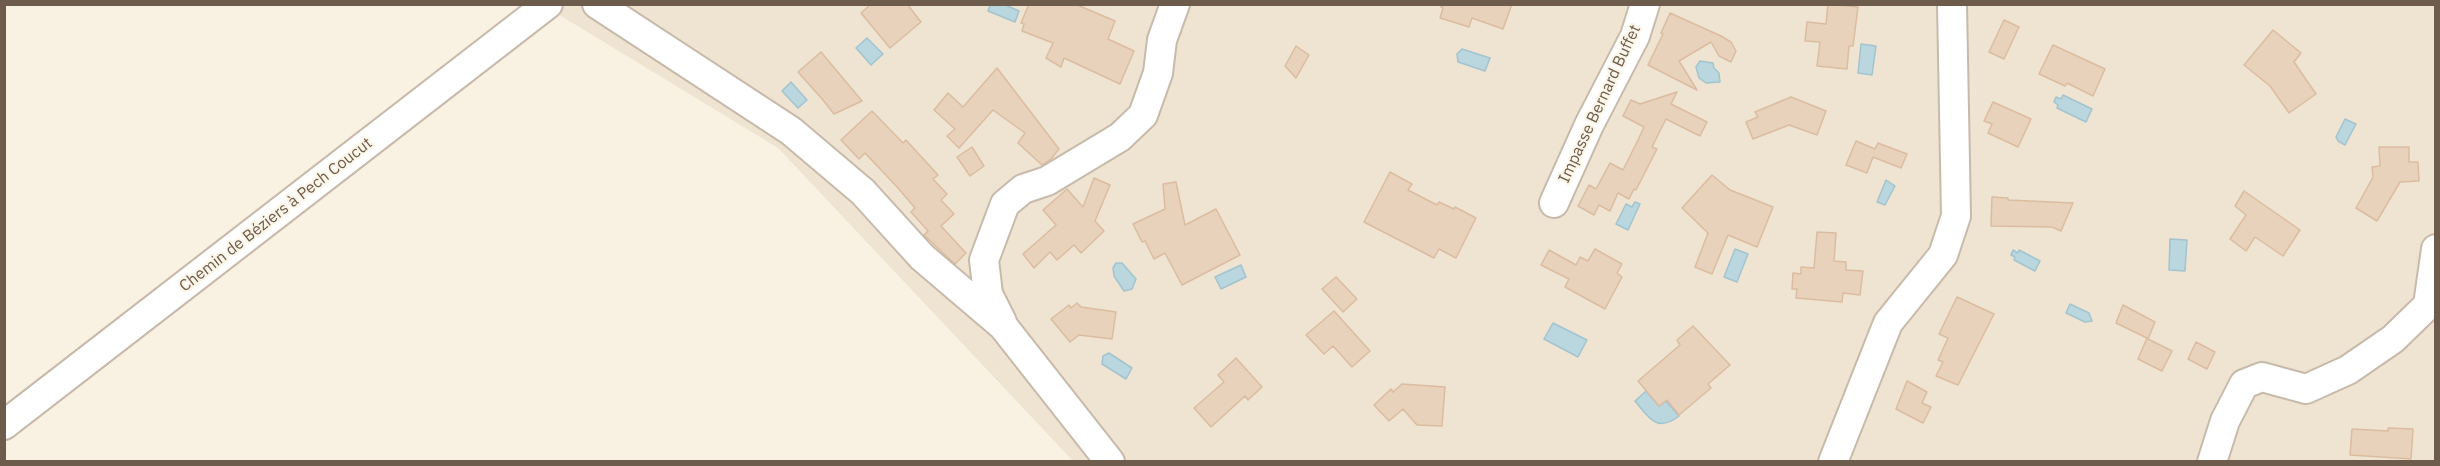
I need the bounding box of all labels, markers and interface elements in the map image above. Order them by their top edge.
street label: Impasse Bernard Buffet [1555,22,1645,186]
street label: Chemin de Béziers à Pech Coucut [176,134,376,296]

